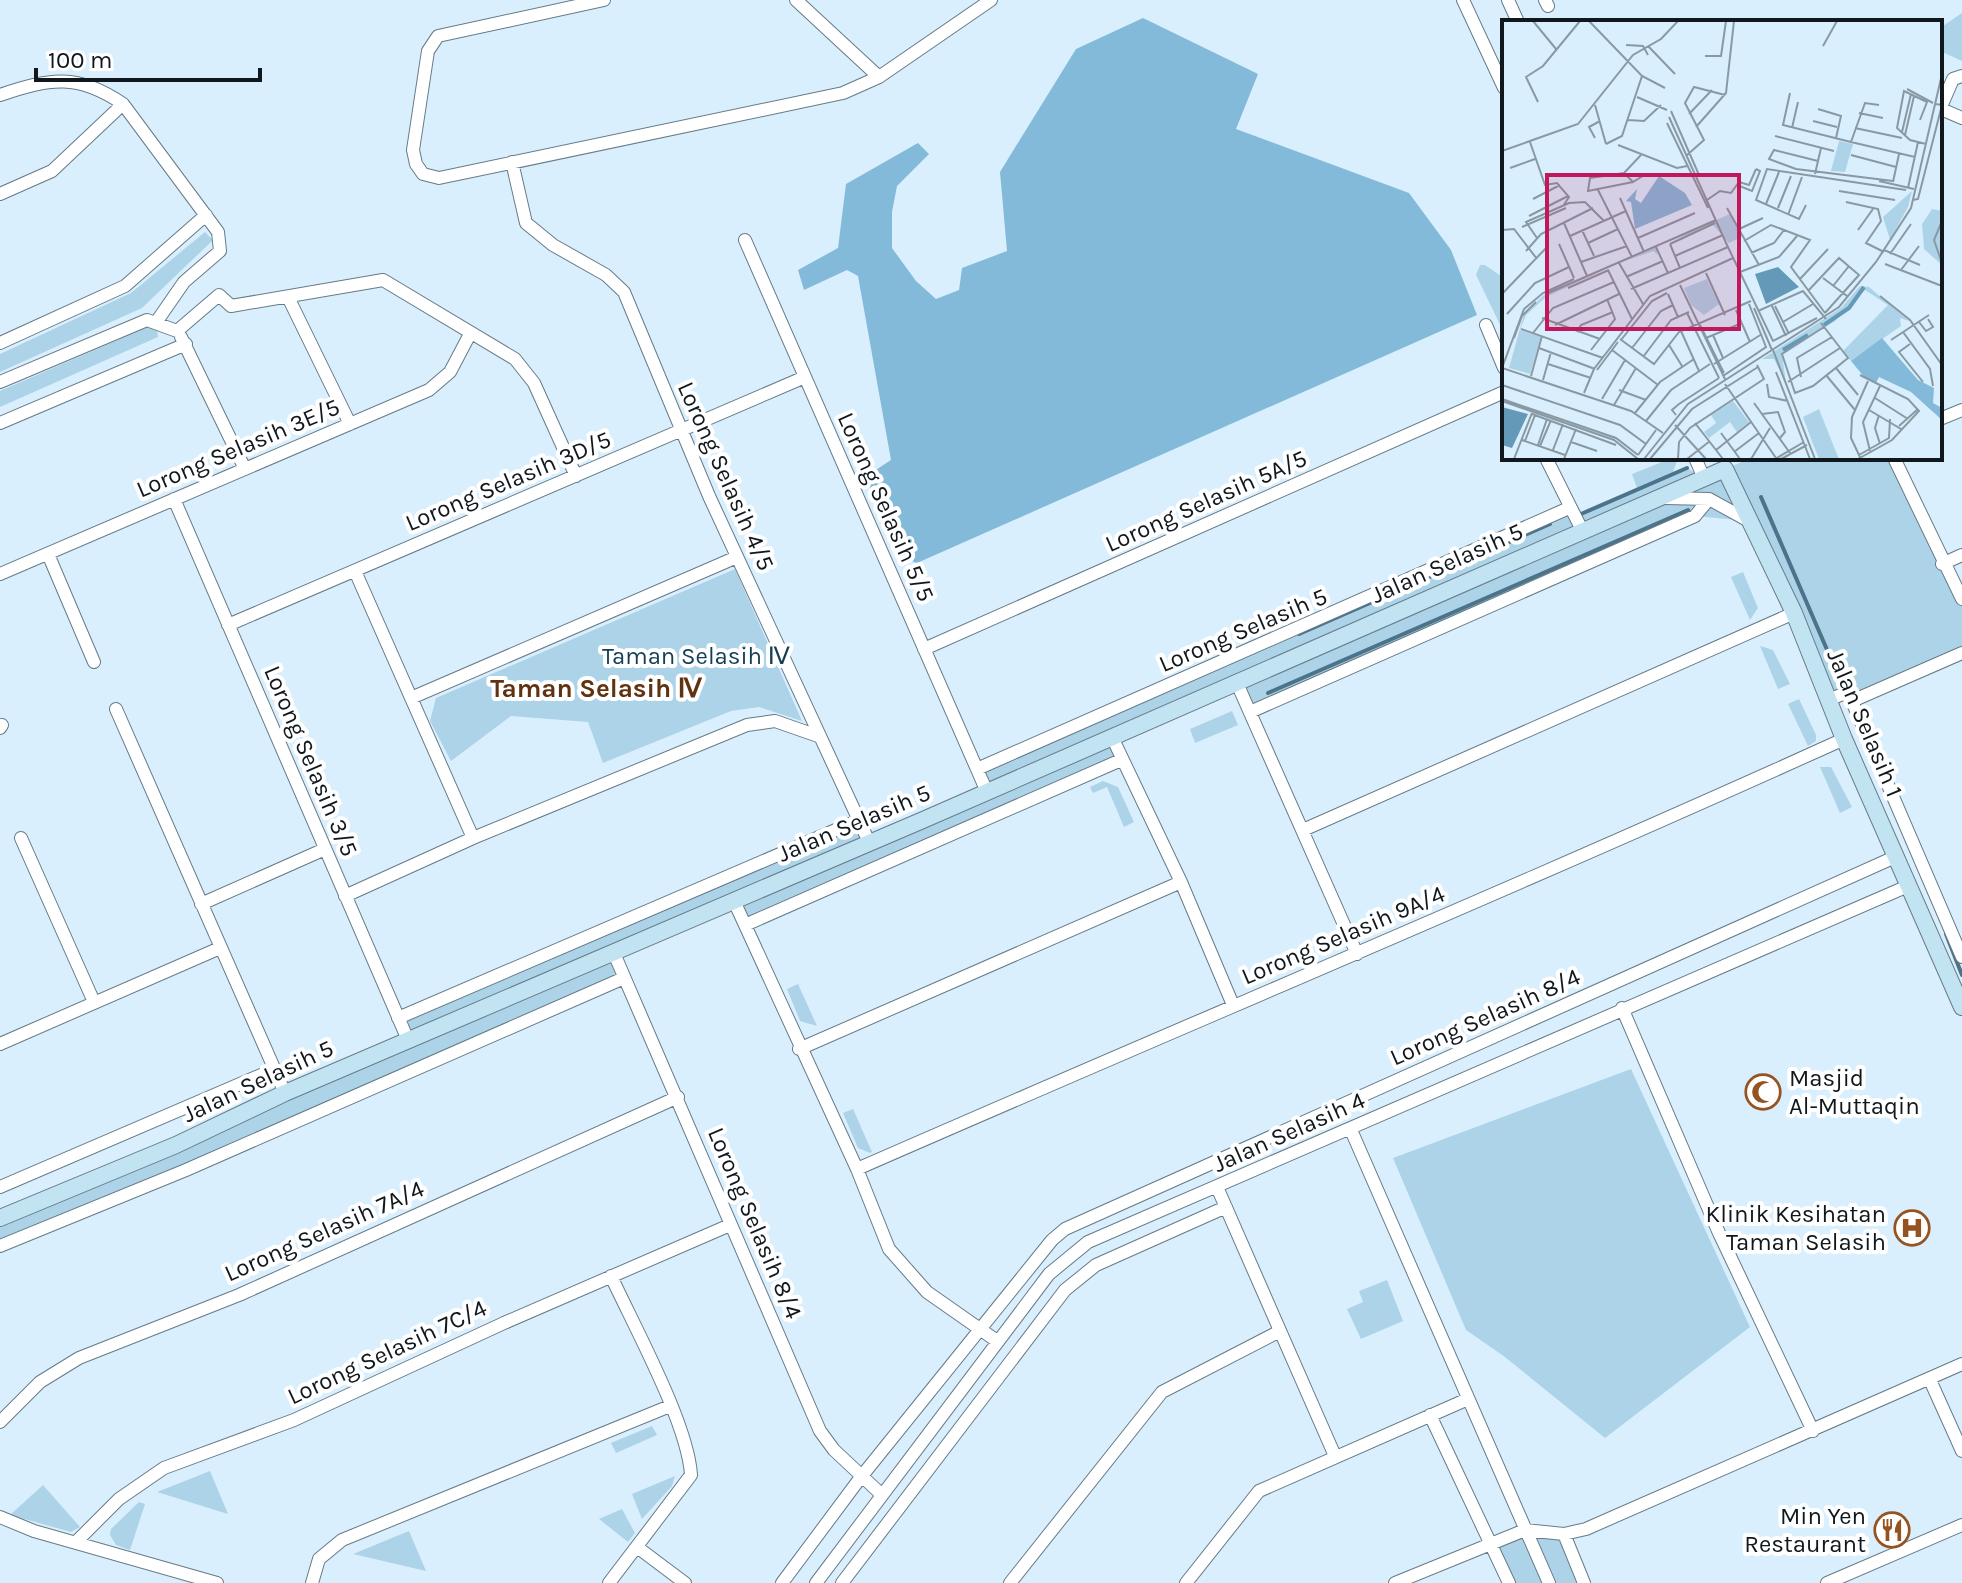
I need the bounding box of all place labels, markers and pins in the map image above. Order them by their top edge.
place label: Masjid Al-Muttaqin [1789,1064,1920,1120]
mosque icon: Masjid Al-Muttaqin [1744,1073,1782,1111]
place label: Klinik Kesihatan Taman Selasih [1706,1200,1886,1256]
hospital icon: Klinik Kesihatan Taman Selasih [1893,1209,1931,1247]
place label: Min Yen Restaurant [1744,1502,1866,1558]
restaurant icon: Min Yen Restaurant [1873,1511,1911,1549]

